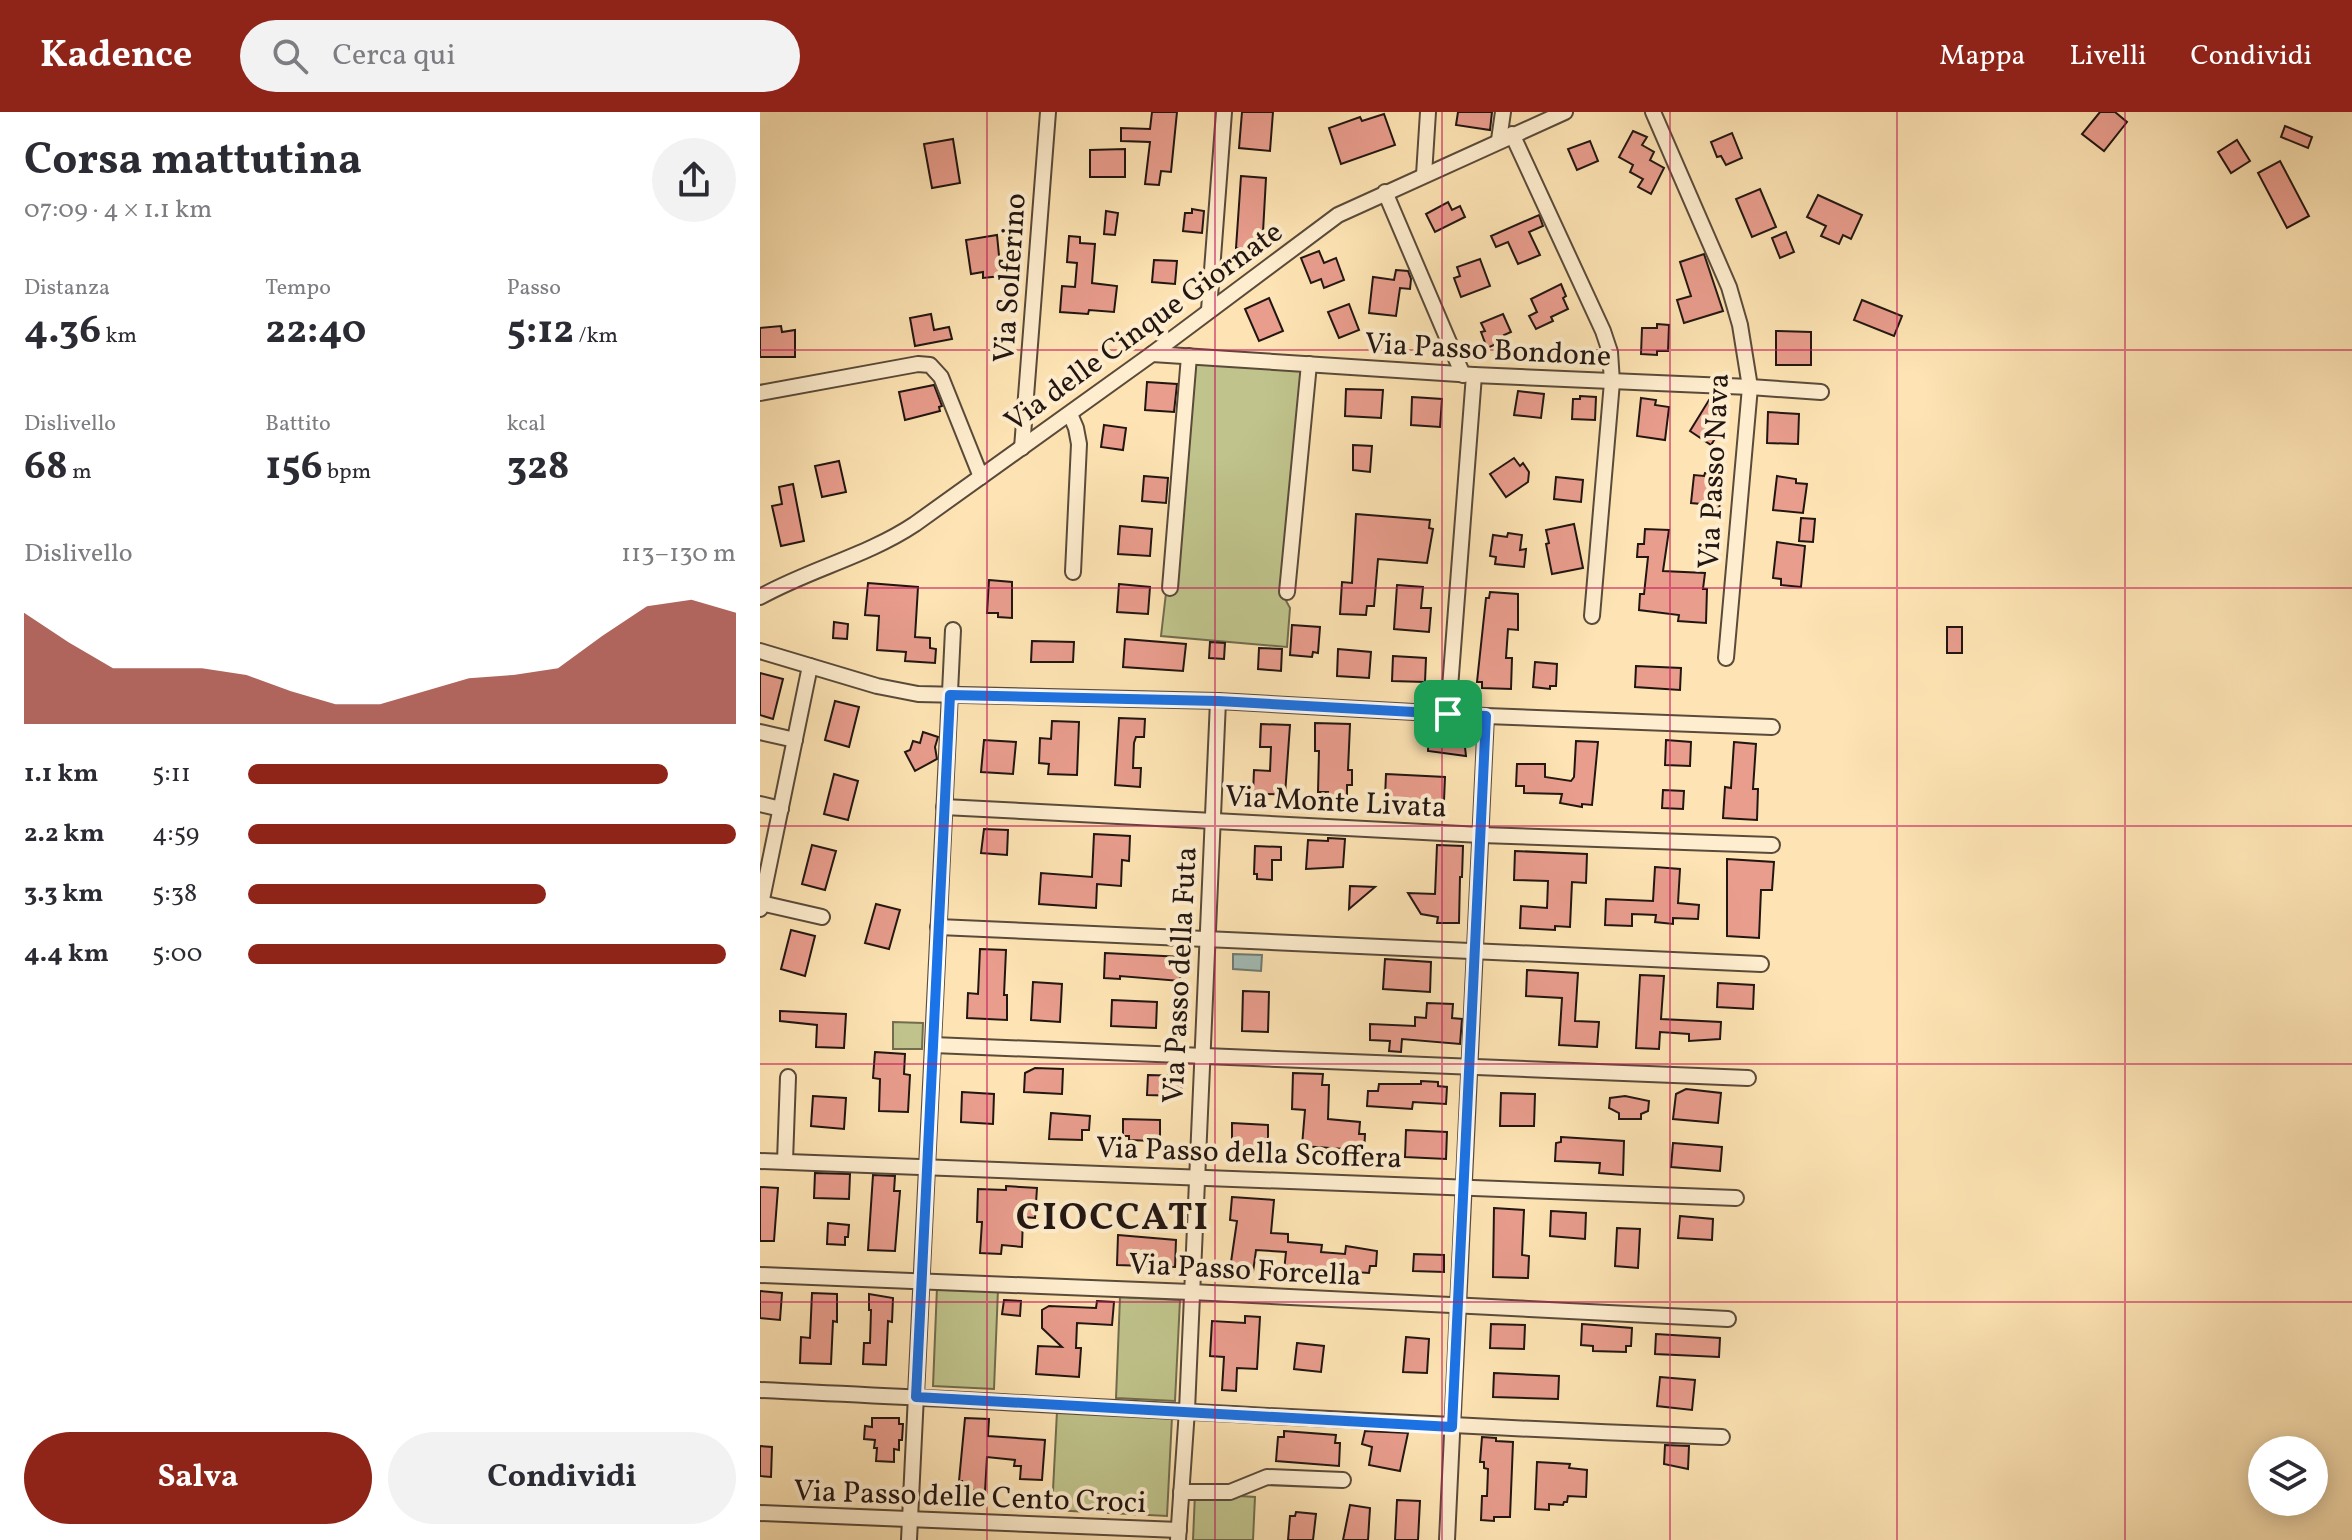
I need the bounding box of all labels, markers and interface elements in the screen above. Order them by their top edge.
search box [240,20,800,92]
text: Kadence [40,30,192,83]
icon: search [268,34,312,78]
text: Cerca qui [332,35,455,77]
text: Mappa [1939,37,2025,76]
text: Livelli [2069,37,2146,76]
text: Condividi [2190,37,2312,76]
text: Corsa mattutina [24,131,362,192]
button: share [652,138,736,222]
text: 07:09 · 4 × 1.1 km [24,192,212,228]
street label: Via Solferino [984,192,1038,364]
street label: Via delle Cinque Giornate [996,212,1292,443]
text: Distanza [24,273,110,304]
text: Tempo [265,273,331,304]
text: Passo [507,273,561,304]
text: 4.36 [24,304,101,360]
text: 22:40 [265,304,366,360]
text: 5:12 [507,304,574,360]
text: km [101,321,137,352]
text: /km [574,321,618,352]
street label: Via Passo Bondone [1364,324,1612,378]
street label: Via Passo Nava [1689,372,1741,570]
text: Dislivello [24,409,116,440]
text: Battito [265,409,331,440]
text: kcal [507,409,546,440]
text: 68 [24,440,68,496]
text: 156 [265,440,323,496]
text: 328 [507,440,570,496]
text: m [68,457,92,488]
text: bpm [323,457,371,488]
text: Dislivello [24,536,133,572]
text: 113–130 m [621,536,736,572]
pin [1414,680,1482,748]
icon: arrive [1426,692,1470,736]
text: 1.1 km [24,756,98,792]
text: 5:11 [152,756,191,792]
street label: Via Monte Livata [1224,776,1448,830]
text: 2.2 km [24,816,105,852]
text: 4:59 [152,816,199,852]
street label: Via Passo della Futa [1153,845,1209,1105]
text: 3.3 km [24,876,104,912]
text: 5:38 [152,876,197,912]
text: 4.4 km [24,936,109,972]
text: 5:00 [152,936,202,972]
street label: Via Passo della Scoffera [1095,1128,1403,1180]
district label: CIOCCATI [1016,1193,1210,1246]
street label: Via Passo Forcella [1127,1244,1363,1298]
button: Salva [24,1432,372,1524]
button: Condividi [388,1432,736,1524]
map controls [2248,1436,2328,1516]
button: layers [2248,1436,2328,1516]
street label: Via Passo delle Cento Croci [793,1471,1147,1525]

